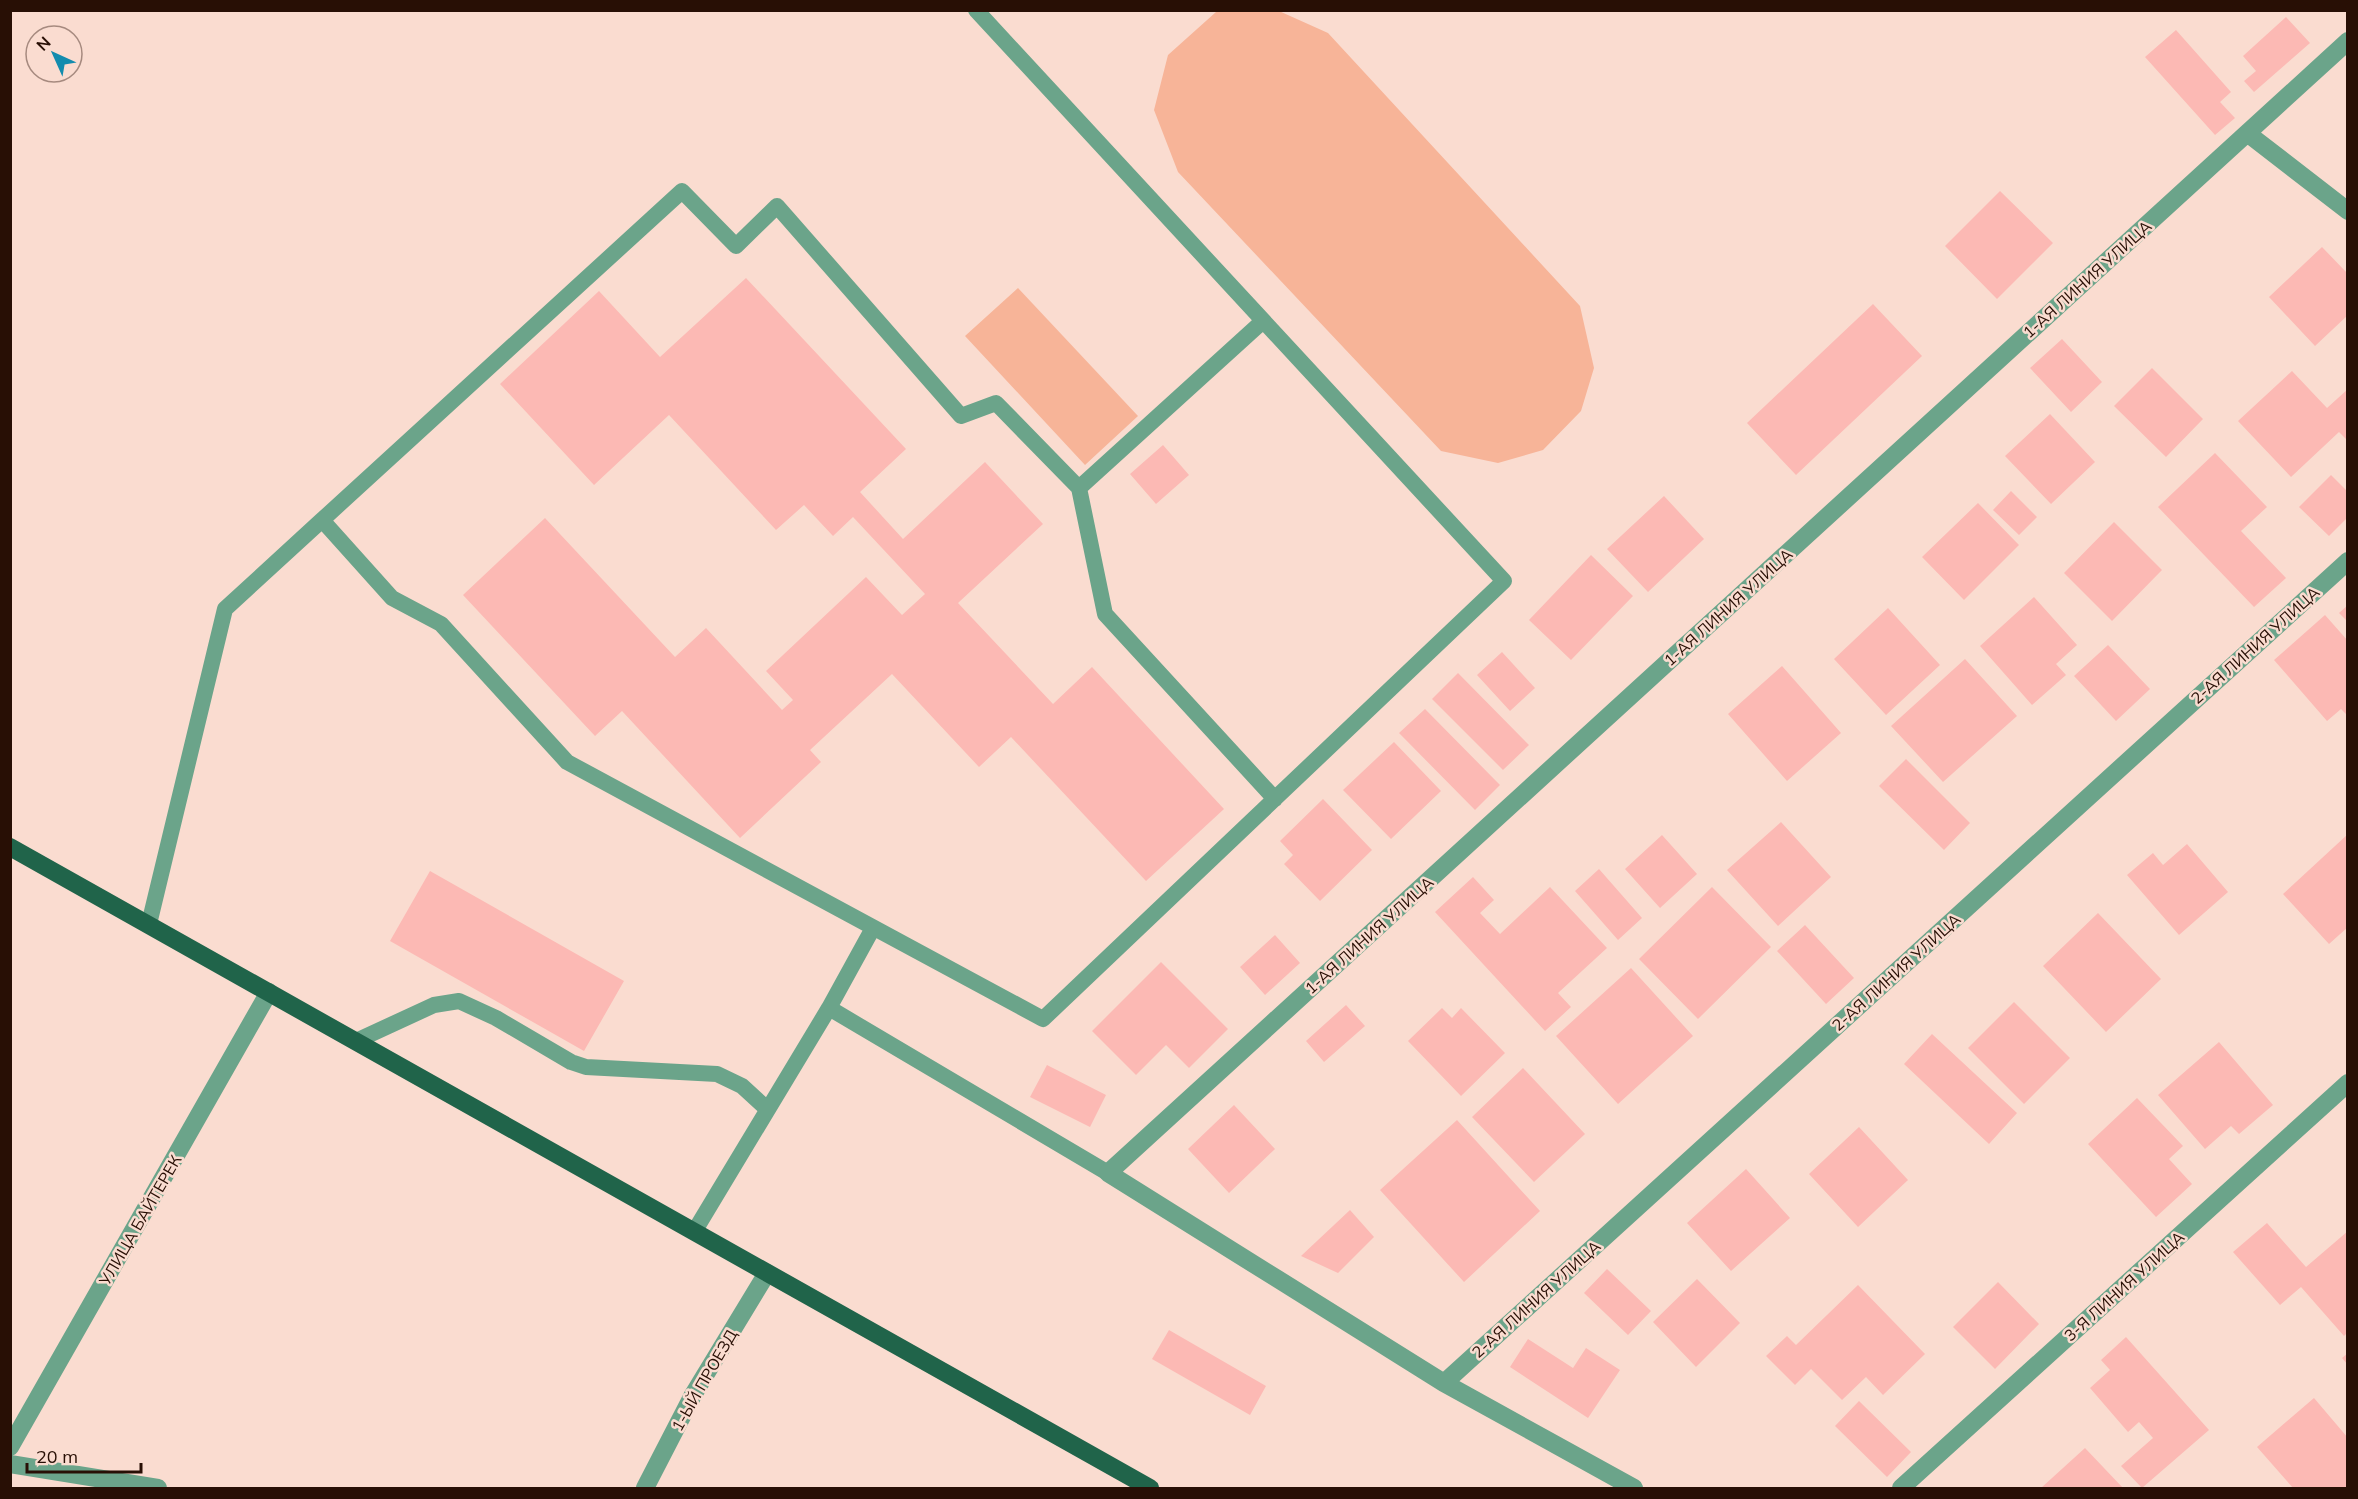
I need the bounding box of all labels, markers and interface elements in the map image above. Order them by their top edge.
north arrow [24,24,84,84]
text: N [32,32,55,55]
street label: 1-АЯ ЛИНИЯ УЛИЦА [2019,216,2156,342]
street label: 1-АЯ ЛИНИЯ УЛИЦА [1660,544,1797,670]
street label: 2-АЯ ЛИНИЯ УЛИЦА [2187,582,2324,708]
street label: 1-АЯ ЛИНИЯ УЛИЦА [1301,872,1438,998]
street label: 2-АЯ ЛИНИЯ УЛИЦА [1828,909,1965,1035]
street label: УЛИЦА БАЙТЕРЕК [94,1151,186,1290]
street label: 3-Я ЛИНИЯ УЛИЦА [2060,1227,2188,1345]
street label: 2-АЯ ЛИНИЯ УЛИЦА [1468,1236,1605,1362]
street label: 1-ЫЙ ПРОЕЗД [667,1325,741,1434]
scale bar [27,1436,141,1474]
text: 20 m [36,1445,78,1468]

